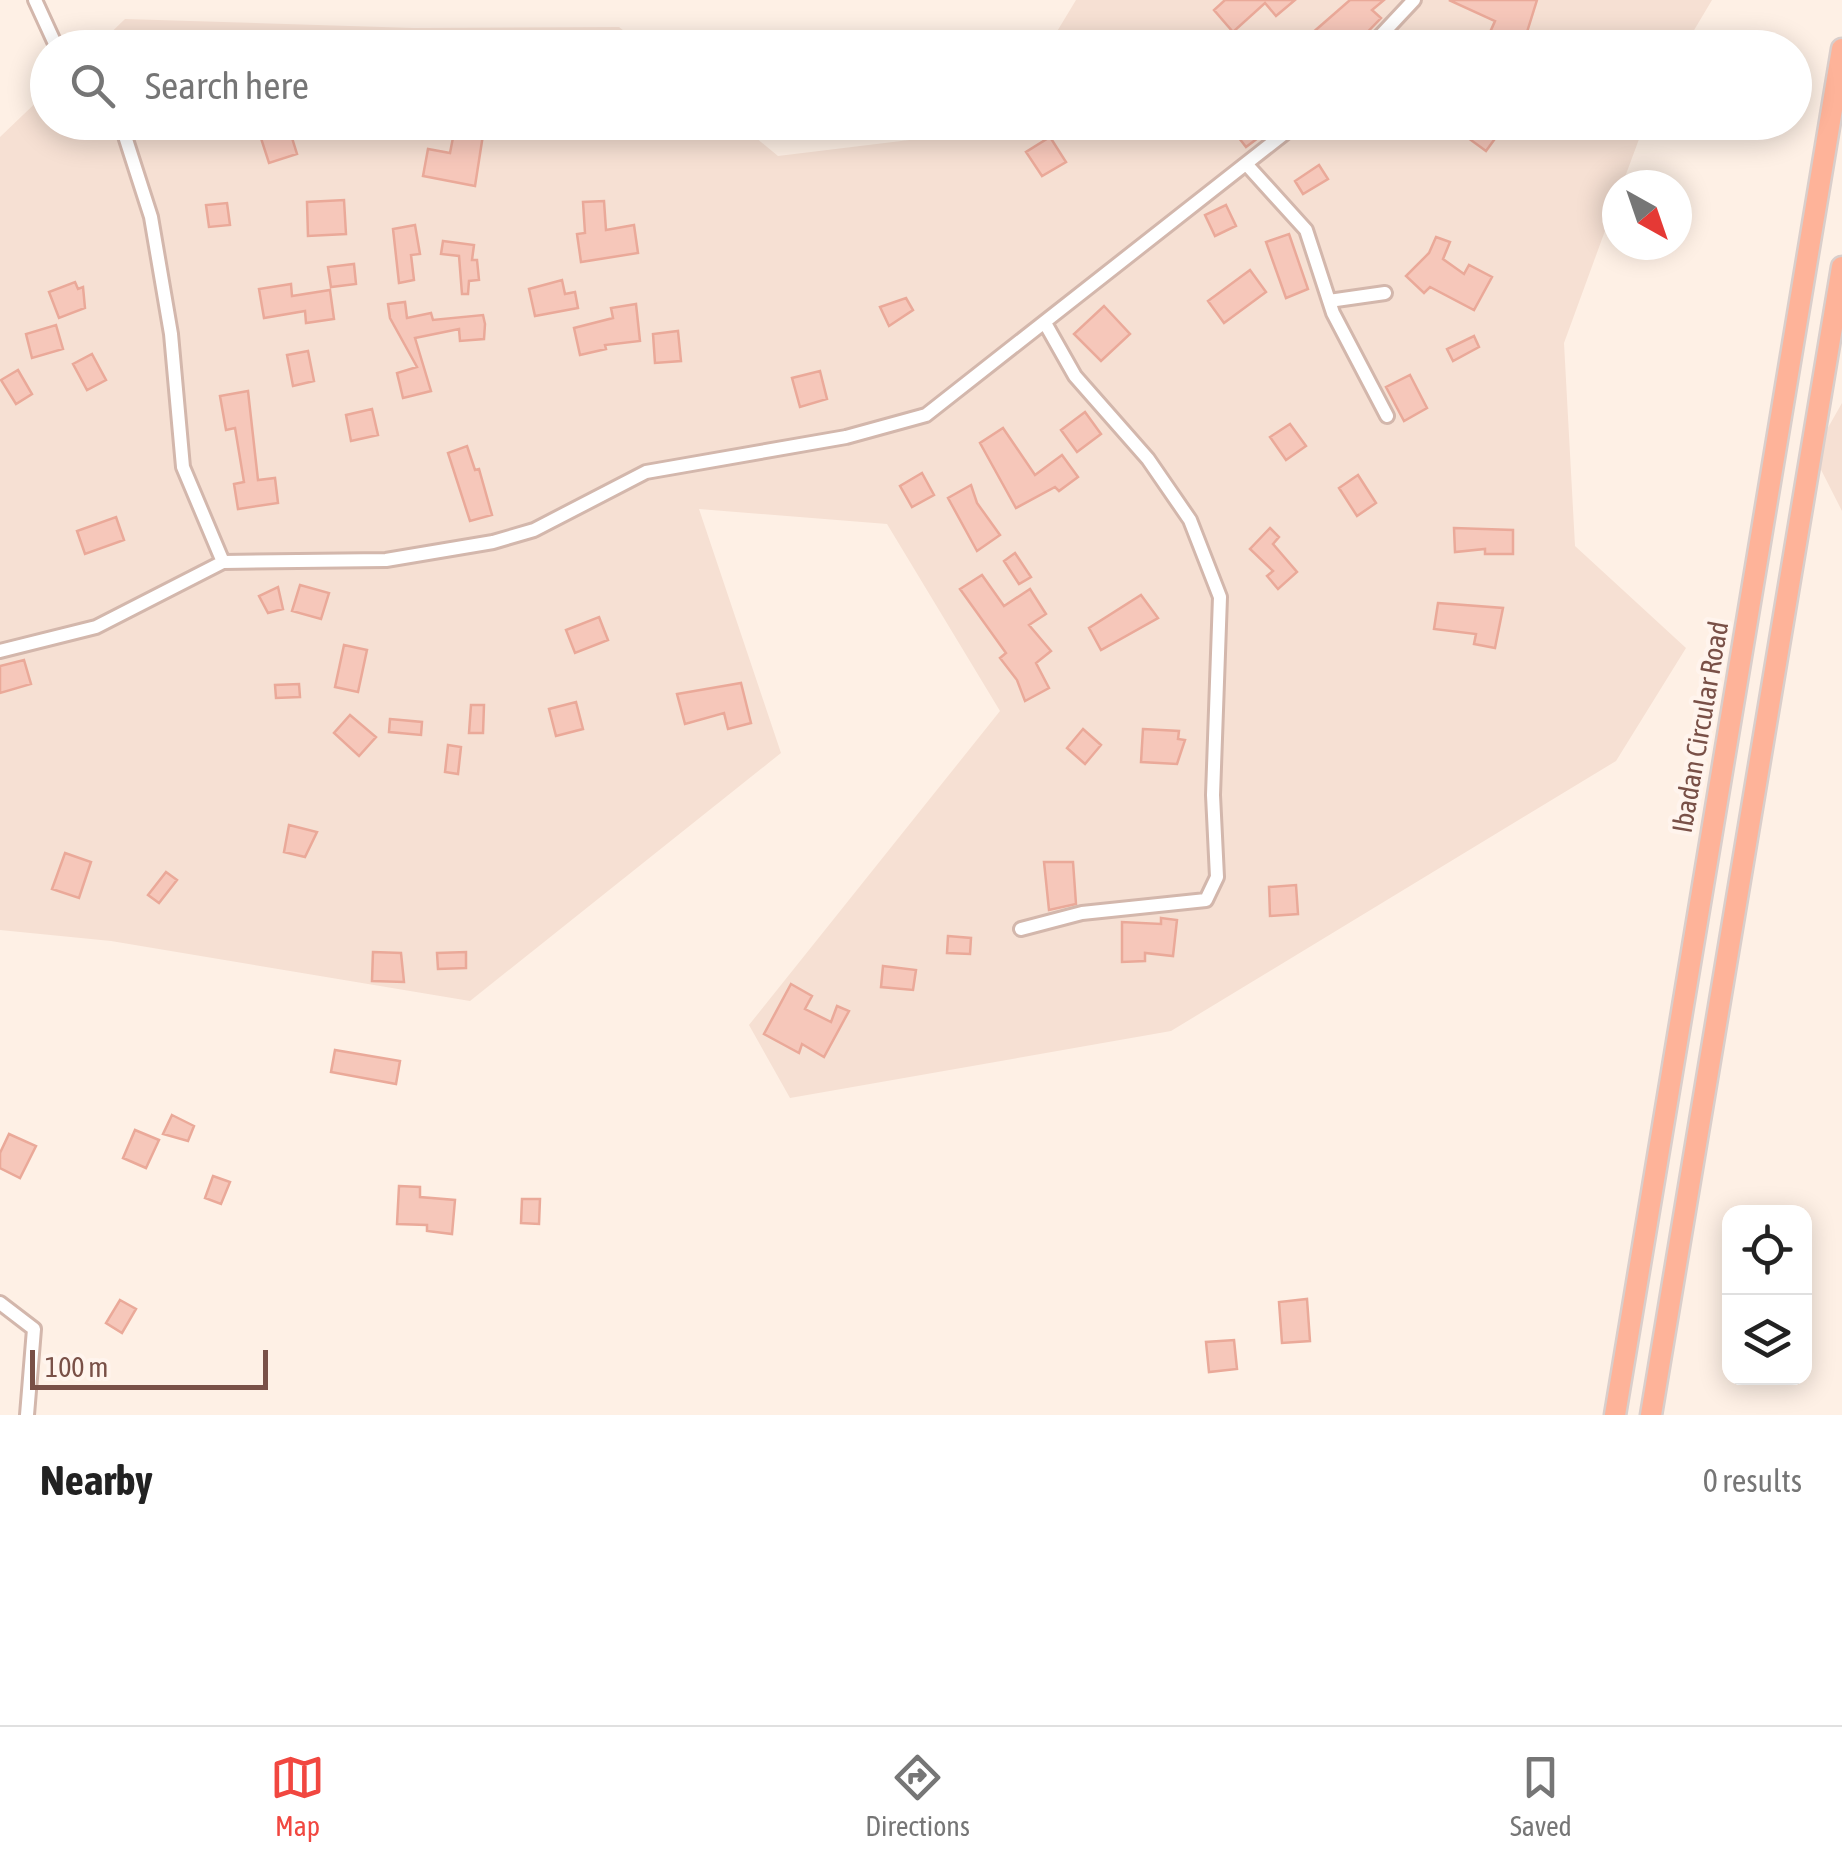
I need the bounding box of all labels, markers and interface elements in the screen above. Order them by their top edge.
search box [30,30,1812,140]
icon: search [65,58,120,113]
text: Search here [145,64,309,107]
north arrow [1602,170,1692,260]
street label: Ibadan Circular Road [1666,619,1734,835]
map controls [1722,1205,1812,1385]
button: locate [1722,1205,1812,1295]
button: layers [1722,1295,1812,1385]
scale bar [30,1345,268,1390]
text: 100 m [45,1351,108,1383]
text: Nearby [40,1456,153,1504]
text: 0 results [1703,1462,1802,1499]
tab: Map [270,1750,325,1842]
tab: Directions [865,1750,970,1842]
tab: Saved [1510,1750,1572,1842]

